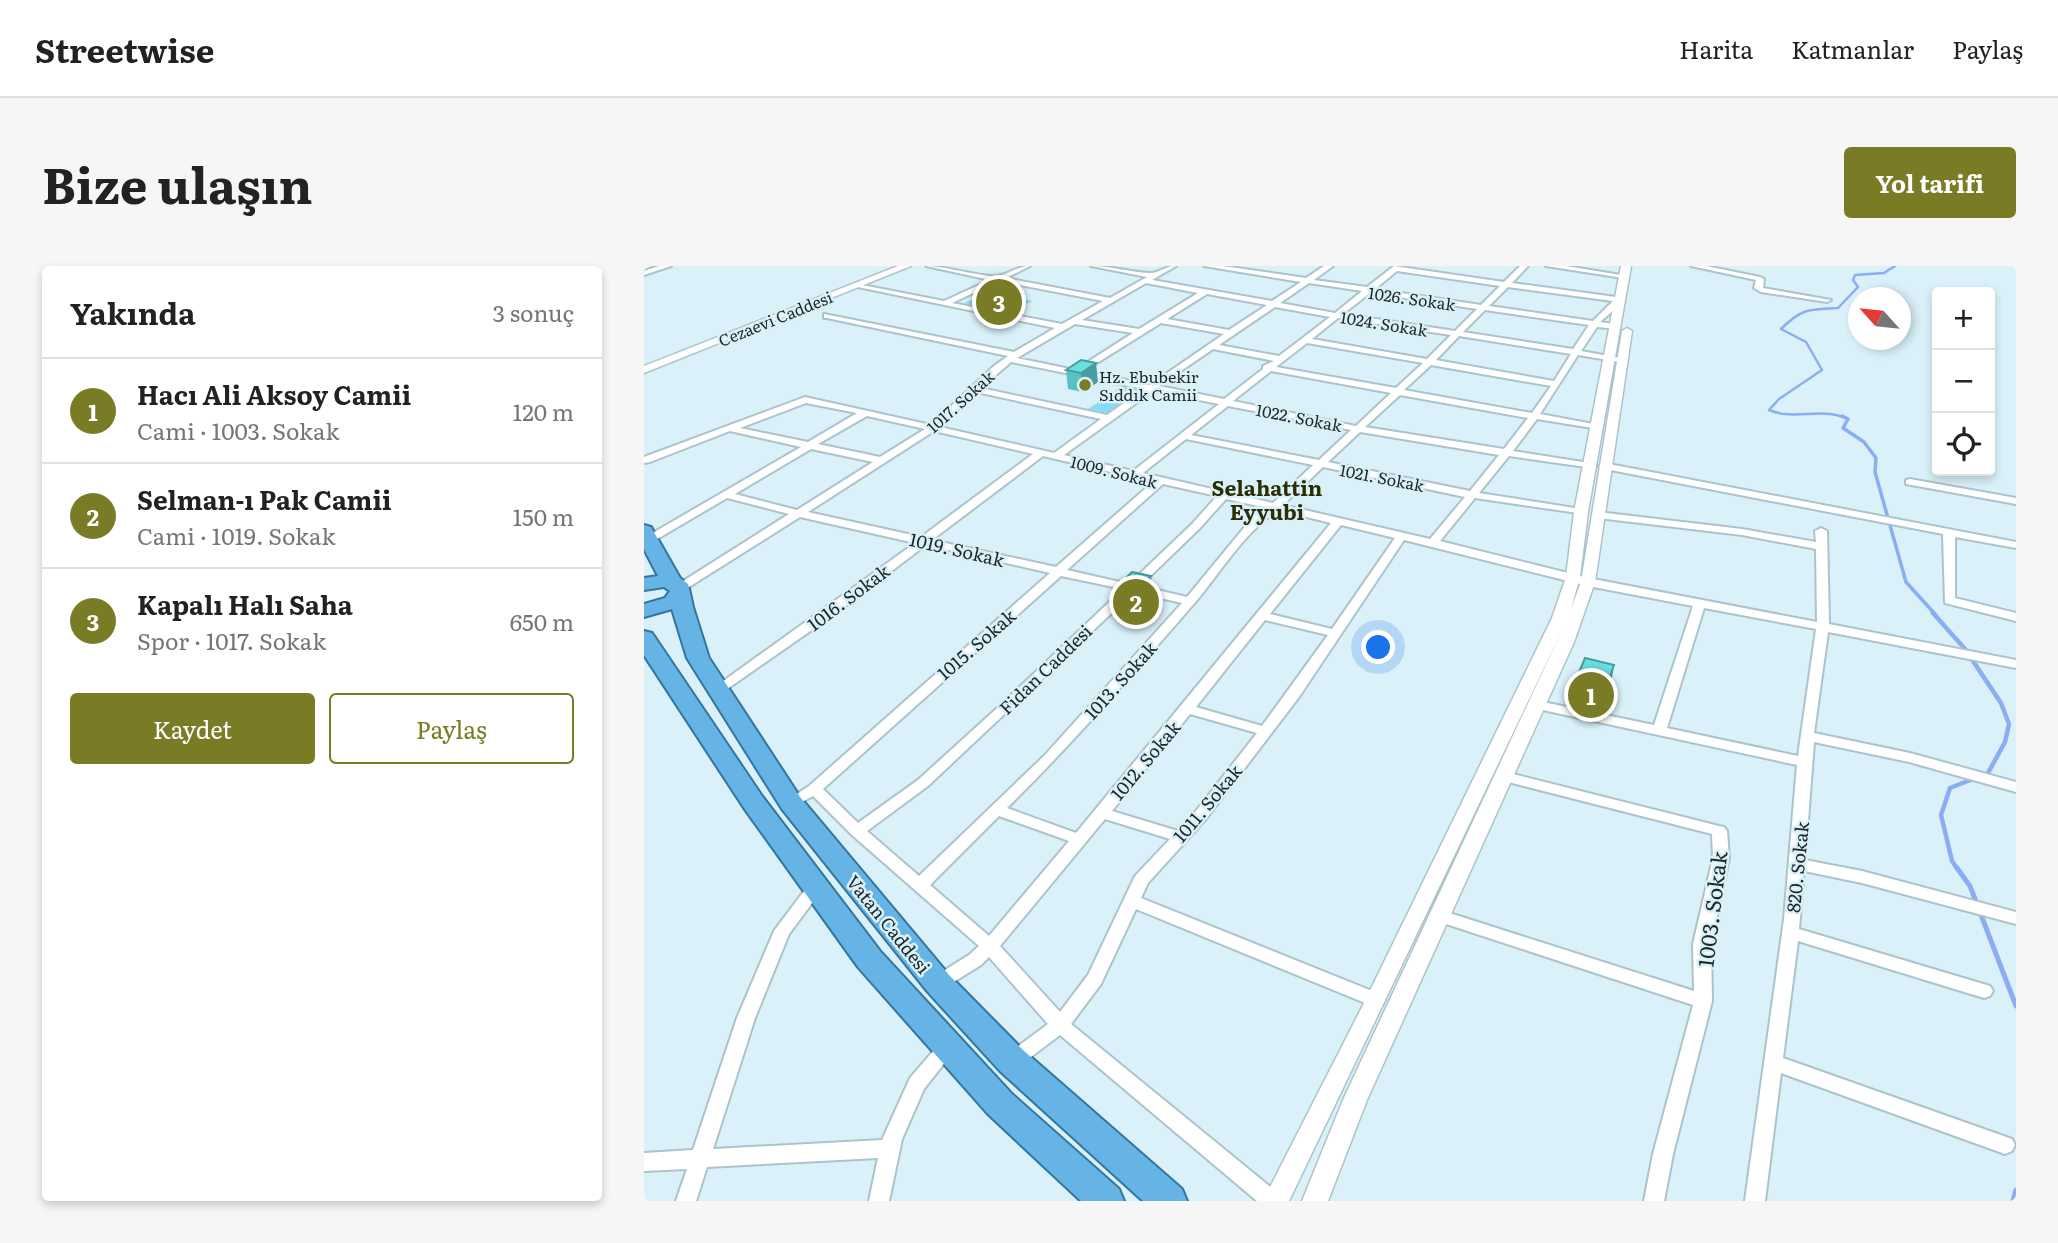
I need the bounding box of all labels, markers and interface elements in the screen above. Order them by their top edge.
text: Streetwise [35,24,214,73]
text: Harita [1679,31,1753,66]
text: Katmanlar [1791,31,1914,66]
text: Paylaş [1952,31,2023,66]
text: Bize ulaşın [42,146,313,219]
button: Yol tarifi [1844,147,2016,218]
pin: 3 [976,276,1022,328]
street label: 1026. Sokak [1367,280,1457,316]
street label: Cezaevi Caddesi [714,284,836,352]
north arrow [1848,287,1911,350]
map controls [1932,287,1995,476]
button: + [1932,287,1995,350]
text: Yakında [70,290,196,334]
text: 3 sonuç [493,295,574,329]
street label: 1024. Sokak [1339,304,1430,342]
button: − [1932,350,1995,413]
street label: 1017. Sokak [921,364,999,438]
place label: Hz. Ebubekir Sıddık Camii [1099,364,1199,406]
text: Hacı Ali Aksoy Camii [137,374,411,413]
marker: Hz. Ebubekir Sıddık Camii [1077,377,1093,393]
text: 1 [88,394,98,428]
text: 120 m [513,394,574,428]
street label: 1022. Sokak [1254,397,1344,437]
text: Cami · 1003. Sokak [137,413,339,447]
button: locate [1932,413,1995,476]
street label: 1009. Sokak [1068,449,1160,493]
street label: 1021. Sokak [1338,457,1427,497]
district label: Selahattin Eyyubi [1212,471,1323,526]
text: Selman-ı Pak Camii [137,479,392,518]
text: 2 [87,499,99,533]
text: 150 m [513,499,574,533]
text: Cami · 1019. Sokak [137,518,335,552]
street label: 1019. Sokak [907,525,1008,573]
street label: 1016. Sokak [801,556,896,637]
pin: 2 [1113,576,1159,628]
text: Kapalı Halı Saha [137,584,353,623]
street label: 1015. Sokak [931,601,1022,686]
text: 3 [87,604,99,638]
text: 650 m [510,604,574,638]
street label: Fidan Caddesi [992,618,1098,720]
text: Spor · 1017. Sokak [137,623,326,657]
your location [1361,630,1395,664]
street label: 1013. Sokak [1077,634,1163,725]
pin: 1 [1568,669,1614,721]
button: Kaydet [70,693,315,764]
button: Paylaş [329,693,574,764]
street label: 1012. Sokak [1104,714,1187,806]
street label: 1011. Sokak [1166,757,1248,848]
street label: 820. Sokak [1779,819,1815,914]
street label: 1003. Sokak [1689,849,1734,969]
street label: Vatan Caddesi [841,869,937,979]

